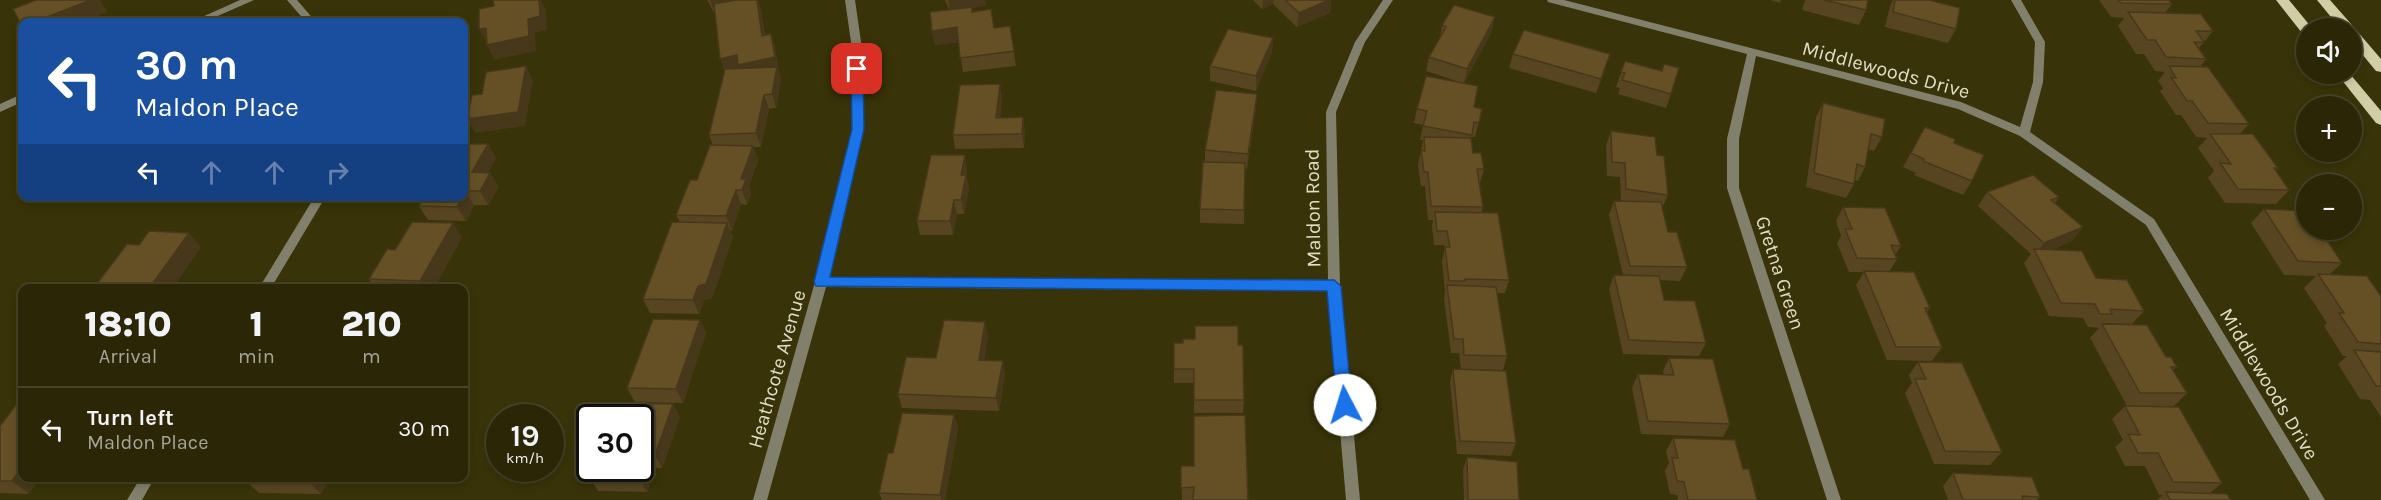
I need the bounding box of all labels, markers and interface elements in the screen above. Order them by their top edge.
map controls [2296,18,2362,240]
button: sound [2296,18,2362,84]
street label: Middlewoods Drive [1800,37,1972,103]
text: 30 m [135,40,238,90]
icon: left [36,42,114,120]
pin [831,43,882,94]
icon: arrive [840,52,873,85]
text: Maldon Place [135,91,299,123]
button: + [2296,96,2362,162]
street label: Maldon Road [1300,148,1326,268]
icon: left [132,156,165,189]
icon: ahead [195,156,228,189]
icon: ahead [258,156,291,189]
icon: right [321,156,354,189]
button: − [2296,174,2362,240]
street label: Gretna Green [1751,213,1809,333]
street label: Heathcote Avenue [743,287,811,451]
text: 18:10 [84,303,172,345]
text: 1 [249,303,263,345]
text: 210 [341,303,402,345]
street label: Middlewoods Drive [2215,304,2323,464]
text: Arrival [99,345,157,368]
text: min [238,345,275,368]
text: m [362,345,381,368]
position arrow [1313,373,1377,437]
speed limit sign: 30 [576,404,654,482]
text: Turn left [87,405,174,431]
icon: left [36,413,69,446]
text: 30 m [398,416,450,442]
text: 19 [510,418,539,454]
text: Maldon Place [87,431,208,454]
text: km/h [506,449,544,467]

